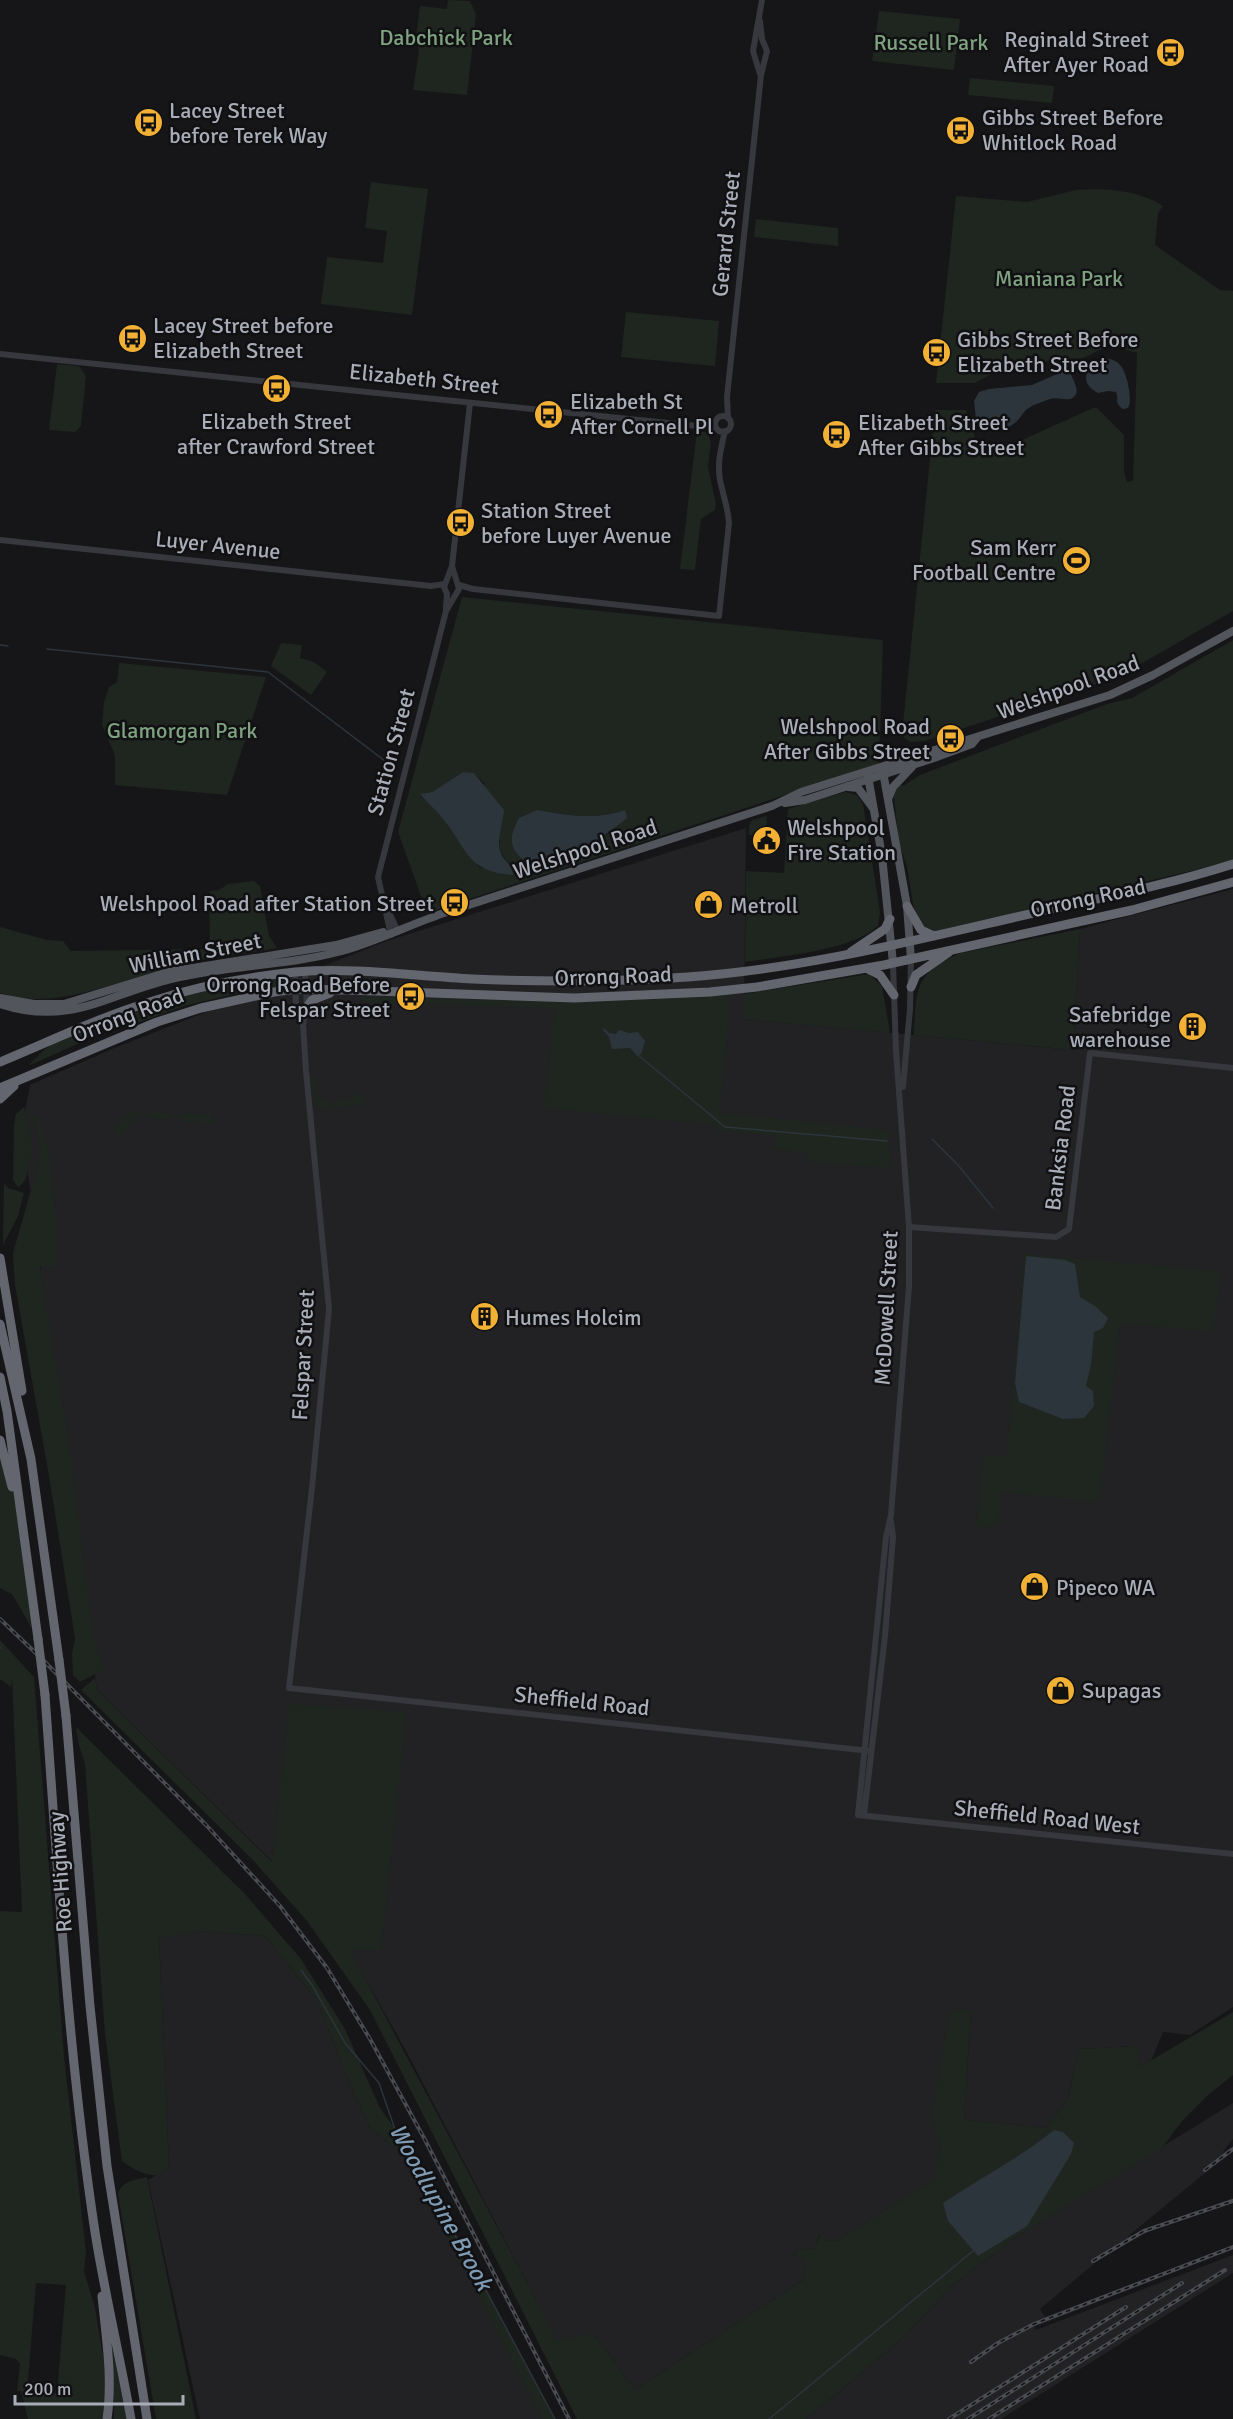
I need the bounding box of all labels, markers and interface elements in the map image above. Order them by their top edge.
park label: Dabchick Park [379,24,513,51]
place label: Reginald Street After Ayer Road [1004,26,1149,78]
park label: Russell Park [874,29,988,56]
bus stop icon: Reginald Street After Ayer Road [1154,36,1186,68]
place label: Lacey Street before Terek Way [169,97,328,149]
place label: Gibbs Street Before Whitlock Road [982,104,1164,156]
bus stop icon: Lacey Street before Terek Way [132,107,164,139]
bus stop icon: Gibbs Street Before Whitlock Road [945,114,977,146]
street label: Gerard Street [706,170,746,298]
park label: Maniana Park [995,265,1123,292]
place label: Lacey Street before Elizabeth Street [153,312,334,364]
bus stop icon: Lacey Street before Elizabeth Street [116,322,148,354]
place label: Gibbs Street Before Elizabeth Street [957,326,1139,378]
bus stop icon: Gibbs Street Before Elizabeth Street [920,336,952,368]
street label: Elizabeth Street [348,358,500,400]
bus stop icon: Elizabeth Street after Crawford Street [260,373,292,405]
place label: Elizabeth St After Cornell Pl [570,388,713,440]
bus stop icon: Elizabeth St After Cornell Pl [533,398,565,430]
place label: Elizabeth Street after Crawford Street [177,408,375,460]
place label: Elizabeth Street After Gibbs Street [858,409,1025,461]
bus stop icon: Elizabeth Street After Gibbs Street [821,419,853,451]
place label: Station Street before Luyer Avenue [481,497,672,549]
bus stop icon: Station Street before Luyer Avenue [444,507,476,539]
street label: Luyer Avenue [154,525,282,565]
place label: Sam Kerr Football Centre [912,534,1056,586]
sports icon: Sam Kerr Football Centre [1061,544,1093,576]
street label: Welshpool Road [993,649,1143,725]
street label: Station Street [361,685,421,818]
place label: Welshpool Road After Gibbs Street [764,713,930,765]
park label: Glamorgan Park [107,717,257,744]
bus stop icon: Welshpool Road After Gibbs Street [935,723,967,755]
street label: Welshpool Road [510,813,660,885]
place label: Welshpool Fire Station [787,814,896,866]
public building icon: Welshpool Fire Station [750,824,782,856]
street label: Orrong Road [1028,873,1148,923]
bus stop icon: Welshpool Road after Station Street [439,887,471,919]
shop icon: Metroll [693,889,725,921]
place label: Welshpool Road after Station Street [100,890,434,917]
place label: Metroll [730,892,798,919]
street label: William Street [127,927,264,979]
street label: Orrong Road [554,960,672,992]
place label: Orrong Road Before Felspar Street [206,971,390,1023]
street label: Orrong Road [68,981,188,1049]
bus stop icon: Orrong Road Before Felspar Street [395,981,427,1013]
place label: Safebridge warehouse [1069,1001,1171,1053]
building icon: Safebridge warehouse [1176,1011,1208,1043]
street label: Banksia Road [1039,1084,1081,1212]
street label: McDowell Street [868,1230,904,1386]
street label: Felspar Street [286,1289,320,1421]
building icon: Humes Holcim [468,1301,500,1333]
place label: Humes Holcim [505,1304,642,1331]
shop icon: Pipeco WA [1019,1571,1051,1603]
place label: Pipeco WA [1056,1574,1156,1601]
shop icon: Supagas [1045,1674,1077,1706]
place label: Supagas [1082,1677,1161,1704]
street label: Sheffield Road [513,1680,651,1722]
street label: Sheffield Road West [953,1794,1142,1840]
street label: Roe Highway [42,1810,78,1933]
water label: Woodlupine Brook [383,2118,500,2297]
scale bar [15,2368,183,2406]
text: 200 m [24,2378,71,2400]

